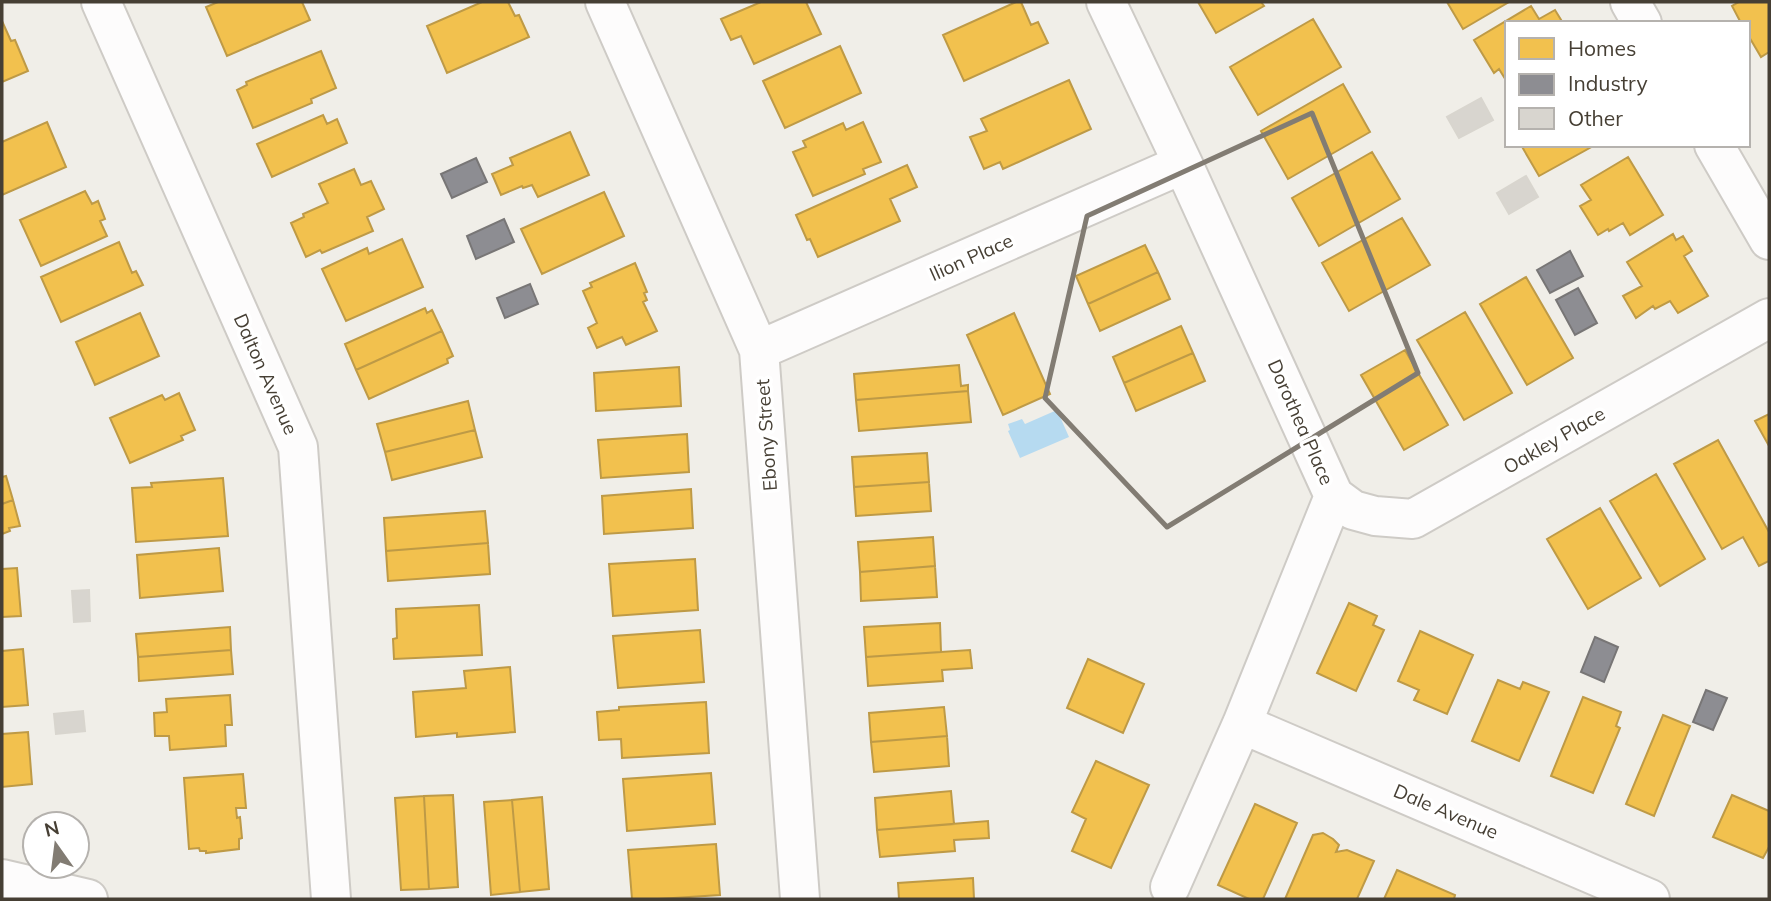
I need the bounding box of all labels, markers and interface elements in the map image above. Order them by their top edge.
legend [1505,21,1750,147]
text: Homes [1568,35,1636,61]
text: Industry [1568,70,1648,96]
text: Other [1568,105,1623,131]
street label: Ilion Place [926,228,1016,286]
street label: Dalton Avenue [229,310,303,438]
street label: Dorothea Place [1263,355,1339,489]
street label: Ebony Street [750,378,782,492]
street label: Oakley Place [1499,401,1609,479]
street label: Dale Avenue [1390,778,1502,844]
north arrow [21,810,91,880]
text: N [42,815,62,842]

